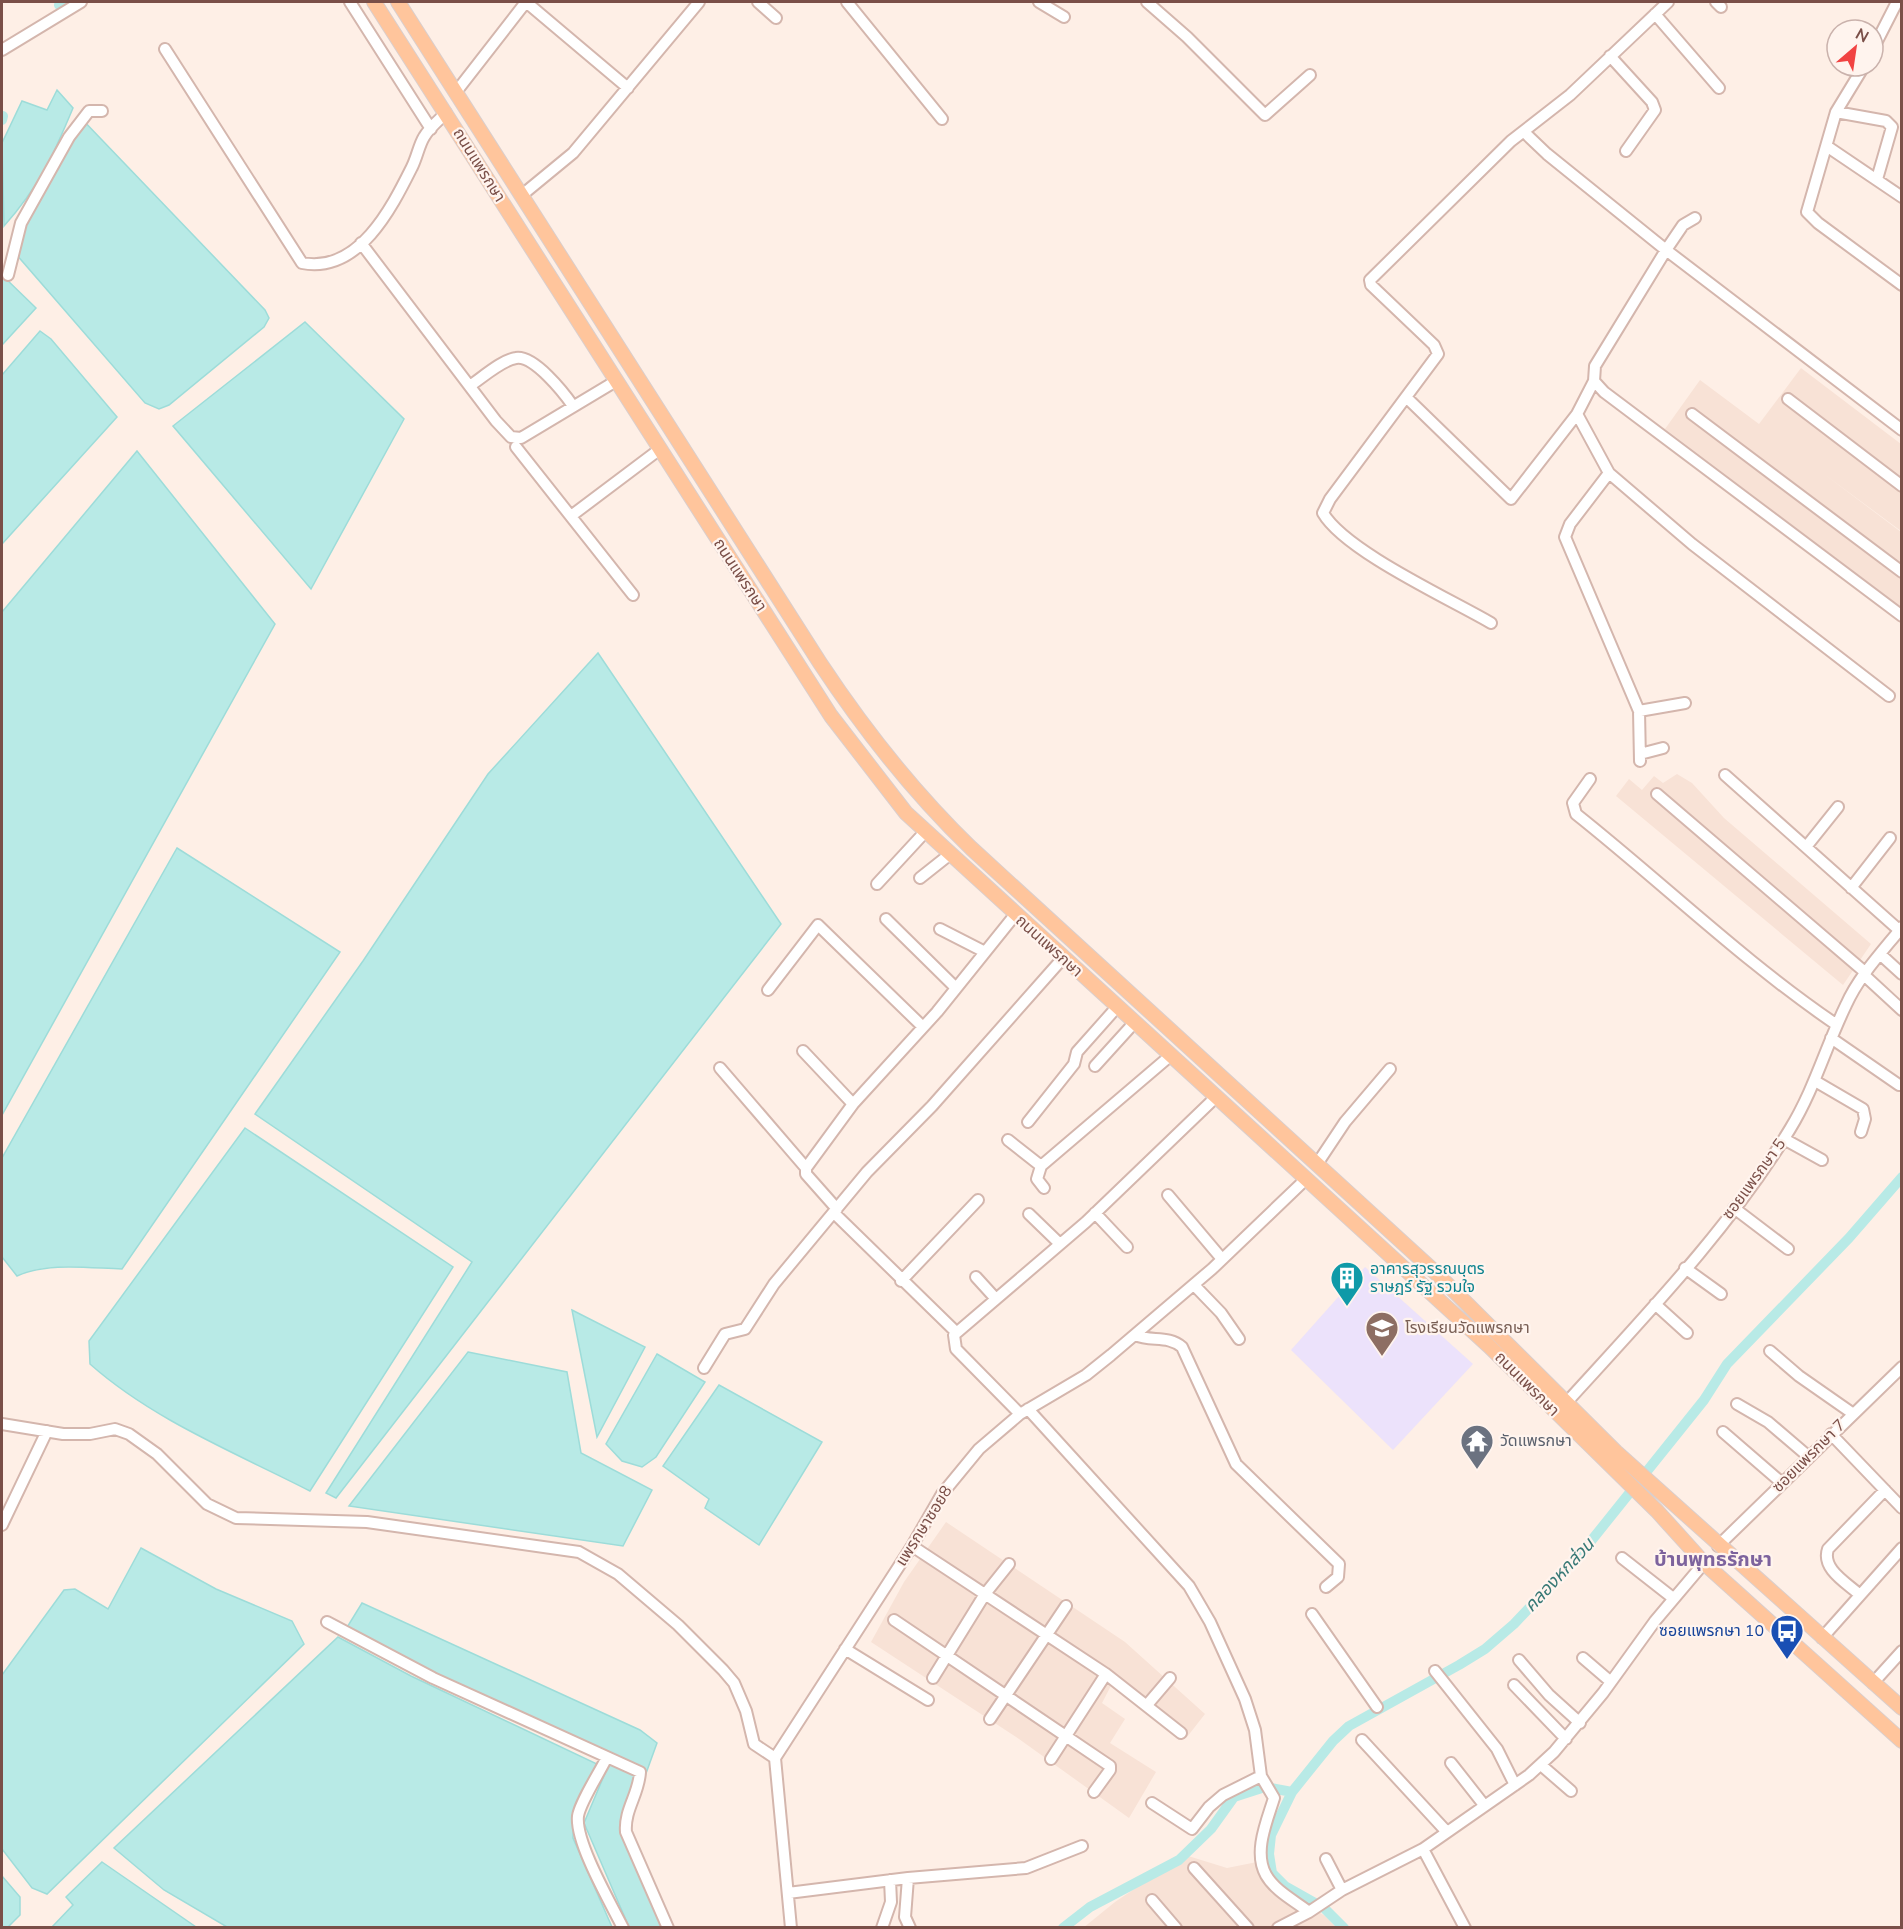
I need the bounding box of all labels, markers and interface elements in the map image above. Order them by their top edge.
north arrow [1825,18,1885,78]
text: N [1851,23,1872,48]
street label: ถนนแพรกษา [448,124,510,206]
street label: ถนนแพรกษา [708,534,772,616]
street label: ถนนแพรกษา [1011,910,1087,982]
street label: ซอยแพรกษา 5 [1717,1134,1791,1224]
place label: อาคารสุวรรณบุตร ราษฎร์ รัฐ รวมใจ [1370,1258,1485,1298]
building icon: อาคารสุวรรณบุตร ราษฎร์ รัฐ รวมใจ [1329,1260,1365,1307]
school or university icon: โรงเรียนวัดแพรกษา [1364,1310,1400,1357]
place label: โรงเรียนวัดแพรกษา [1405,1317,1530,1339]
street label: ถนนแพรกษา [1490,1347,1564,1421]
street label: ซอยแพรกษา 7 [1768,1415,1850,1497]
temple icon: วัดแพรกษา [1459,1423,1495,1470]
place label: วัดแพรกษา [1500,1430,1572,1452]
street label: แพรกษาซอย8 [890,1481,958,1571]
water label: คลองหกส่วน [1519,1532,1600,1617]
district label: บ้านพุทธรักษา [1654,1546,1772,1573]
bus stop icon: ซอยแพรกษา 10 [1769,1613,1805,1660]
place label: ซอยแพรกษา 10 [1659,1620,1764,1642]

